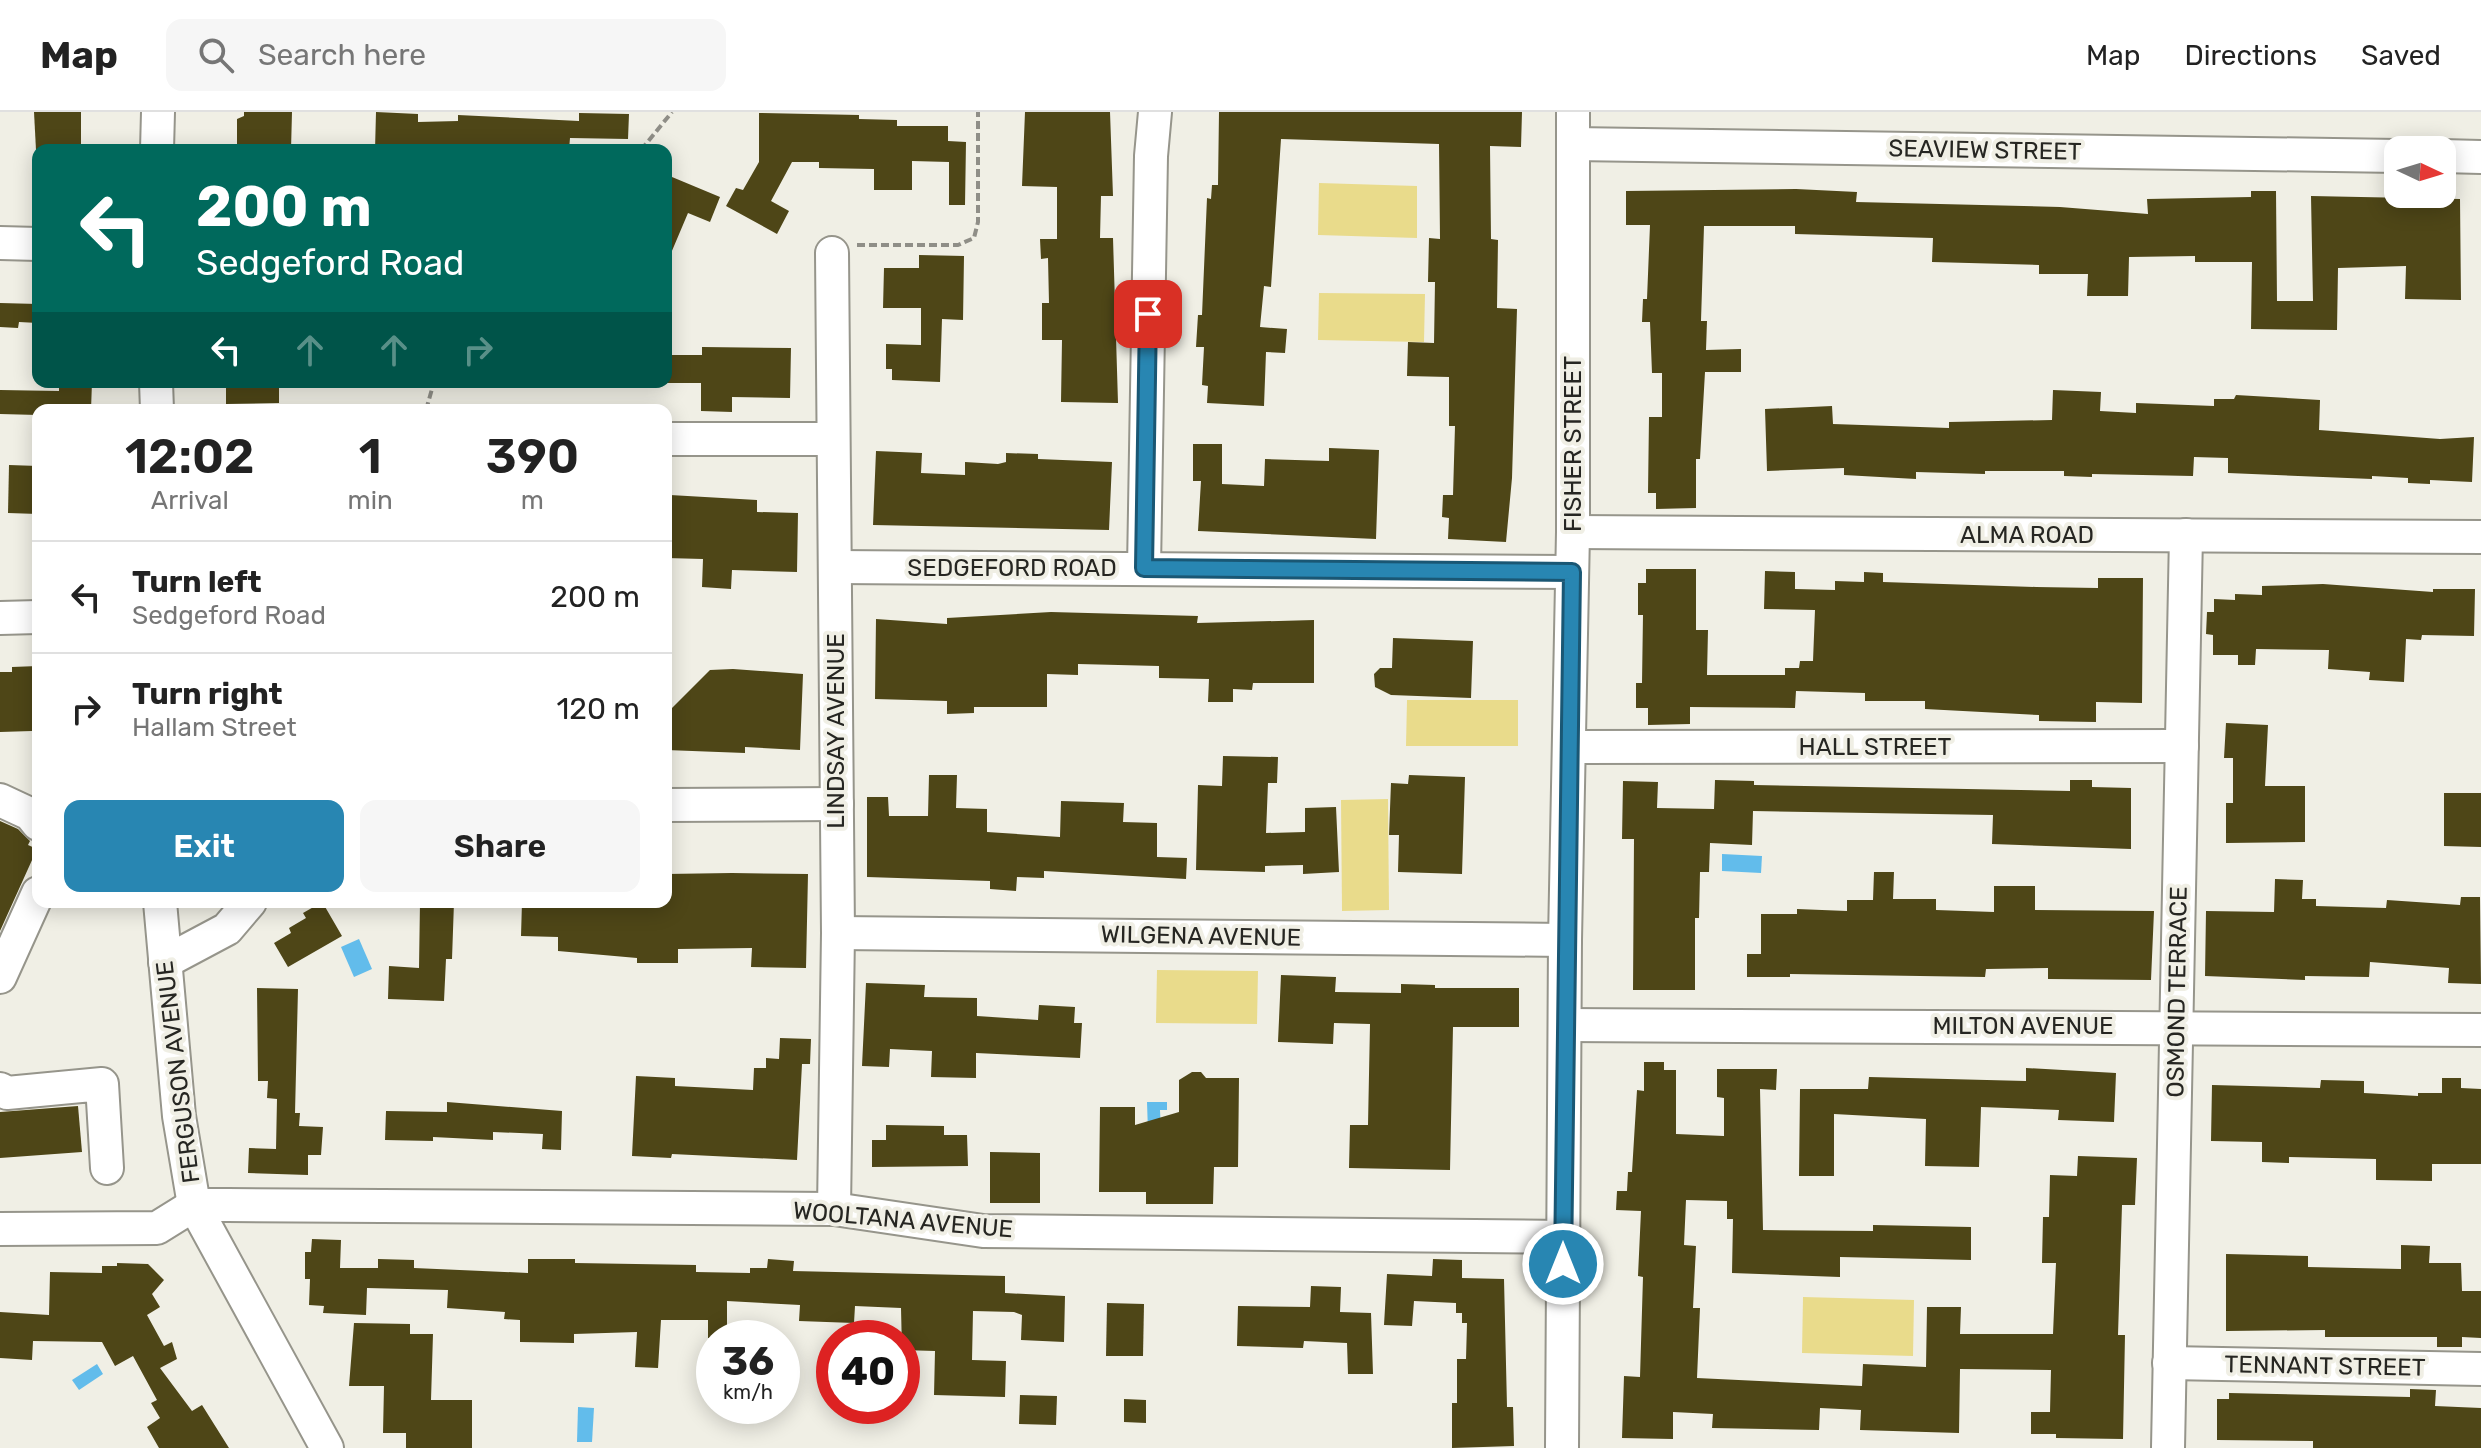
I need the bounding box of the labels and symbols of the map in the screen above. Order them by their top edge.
street label: SEAVIEW STREET [1888,134,2082,166]
north arrow [2384,136,2456,208]
pin [1114,280,1182,348]
street label: FISHER STREET [1559,356,1587,532]
street label: ALMA ROAD [1960,521,2094,549]
street label: SEDGEFORD ROAD [907,554,1117,582]
street label: LINDSAY AVENUE [822,633,850,829]
street label: HALL STREET [1799,733,1952,761]
street label: OSMOND TERRACE [2161,886,2193,1098]
street label: WILGENA AVENUE [1101,920,1301,952]
street label: FERGUSON AVENUE [150,959,206,1185]
street label: MILTON AVENUE [1932,1012,2114,1040]
street label: WOOLTANA AVENUE [792,1196,1014,1244]
position arrow [1521,1222,1605,1306]
speed limit sign: 40 [816,1320,920,1424]
street label: TENNANT STREET [2224,1350,2426,1382]

